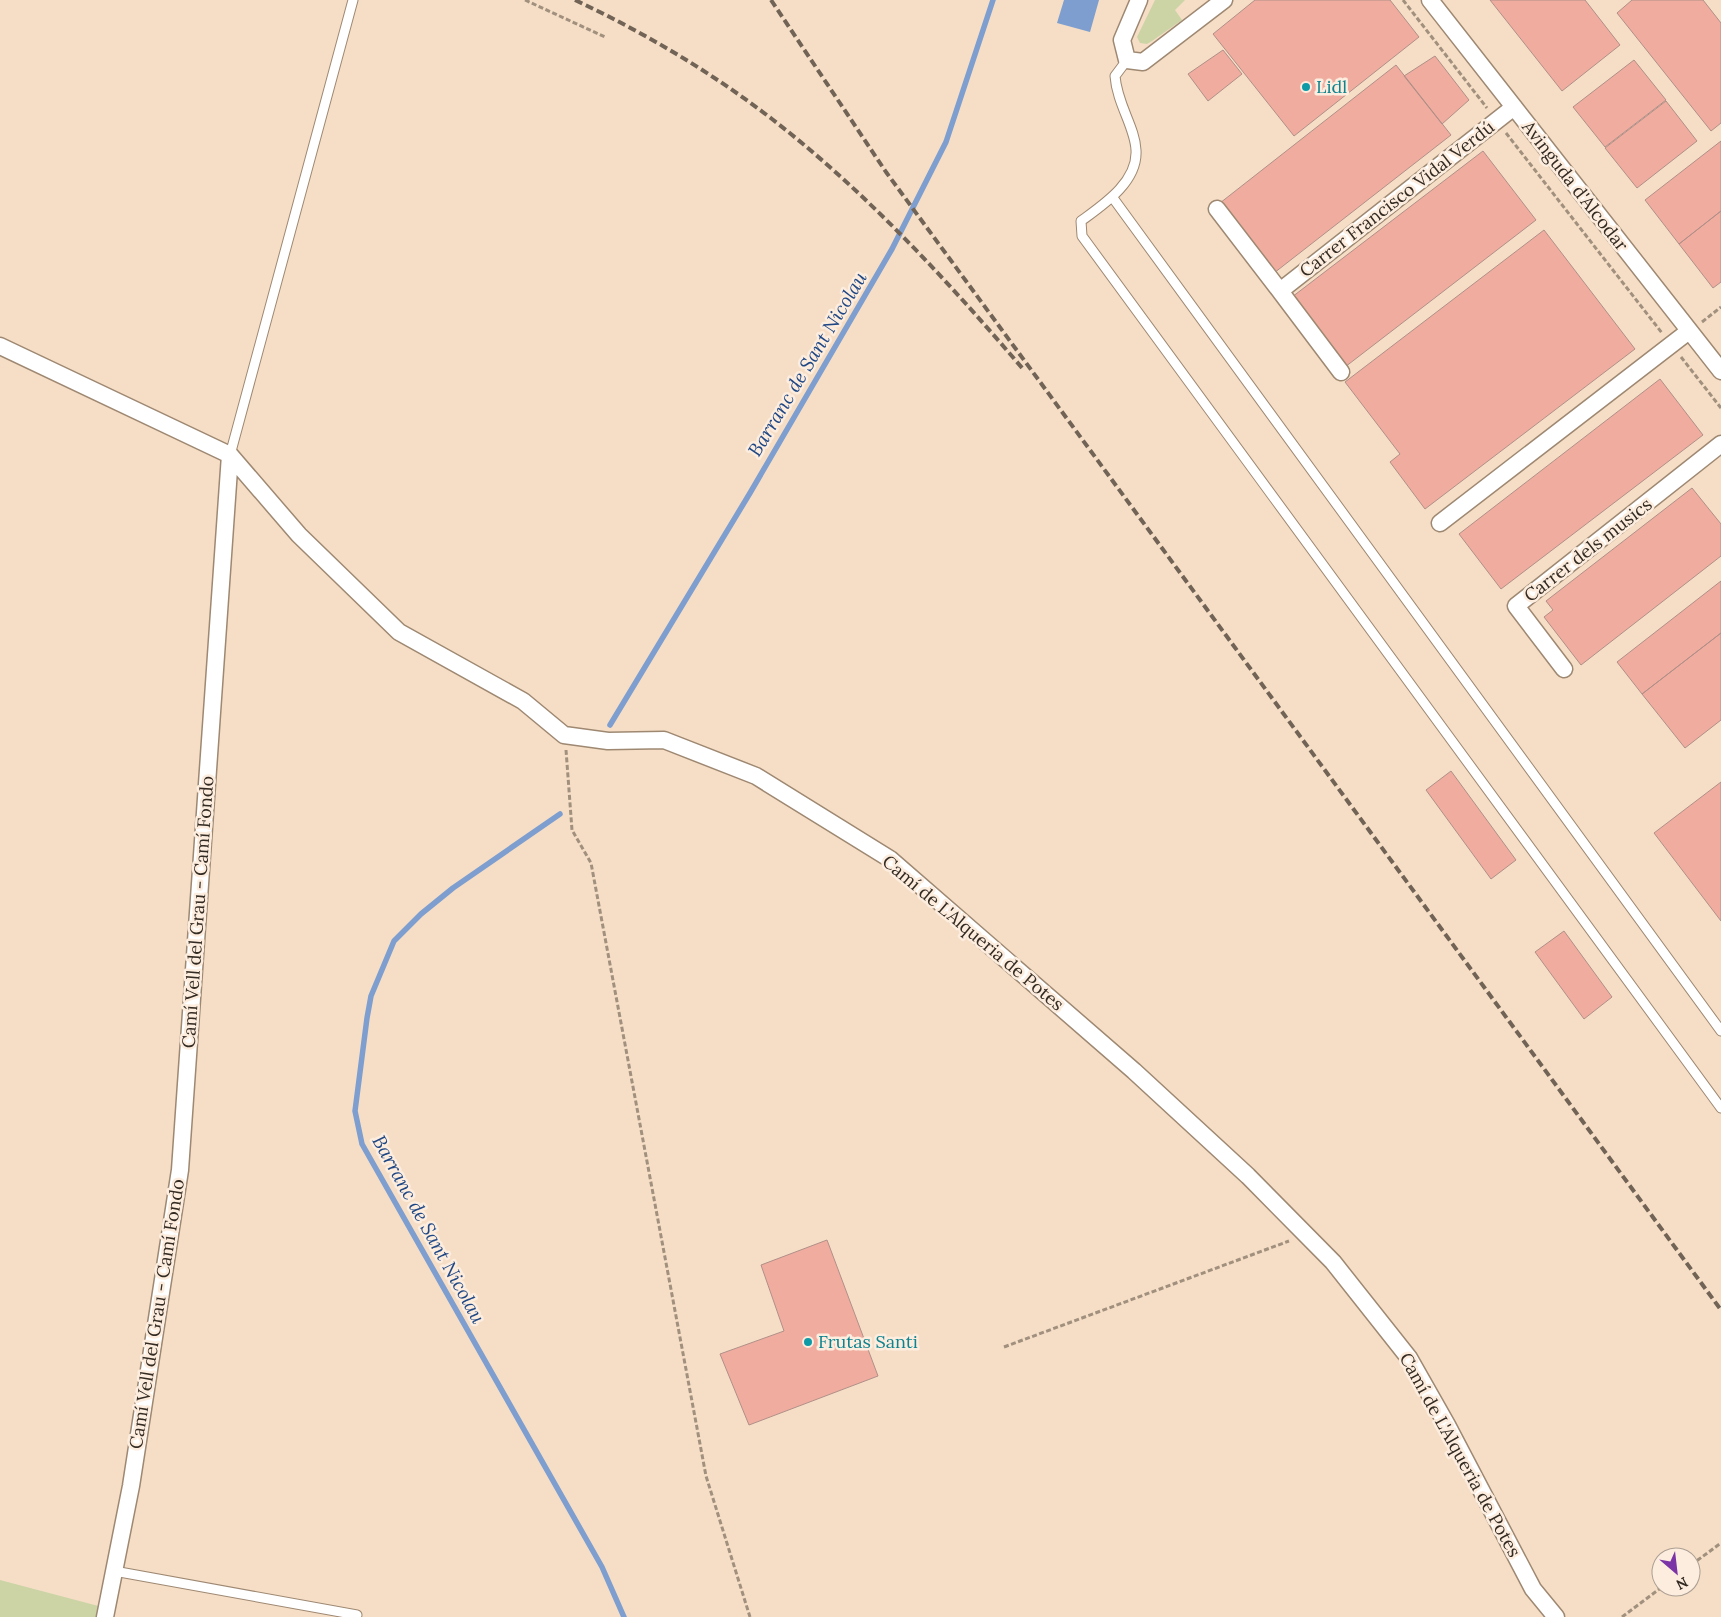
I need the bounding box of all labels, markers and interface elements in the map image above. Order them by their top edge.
place label: Lidl [1316,75,1347,98]
marker: Lidl [1300,81,1312,93]
street label: Carrer Francisco Vidal Verdú [1295,115,1499,282]
street label: Avinguda d'Alcodar [1517,115,1634,256]
water label: Barranc de Sant Nicolau [742,267,872,461]
street label: Carrer dels musics [1519,492,1656,607]
street label: Camí Vell del Grau - Camí Fondo [177,775,218,1049]
street label: Camí de L'Alqueria de Potes [878,850,1069,1015]
water label: Barranc de Sant Nicolau [367,1131,491,1328]
street label: Camí Vell del Grau - Camí Fondo [124,1177,189,1450]
place label: Frutas Santi [818,1330,918,1353]
marker: Frutas Santi [802,1336,814,1348]
street label: Camí de L'Alqueria de Potes [1395,1348,1526,1561]
north arrow [1651,1547,1701,1597]
text: N [1673,1573,1691,1594]

